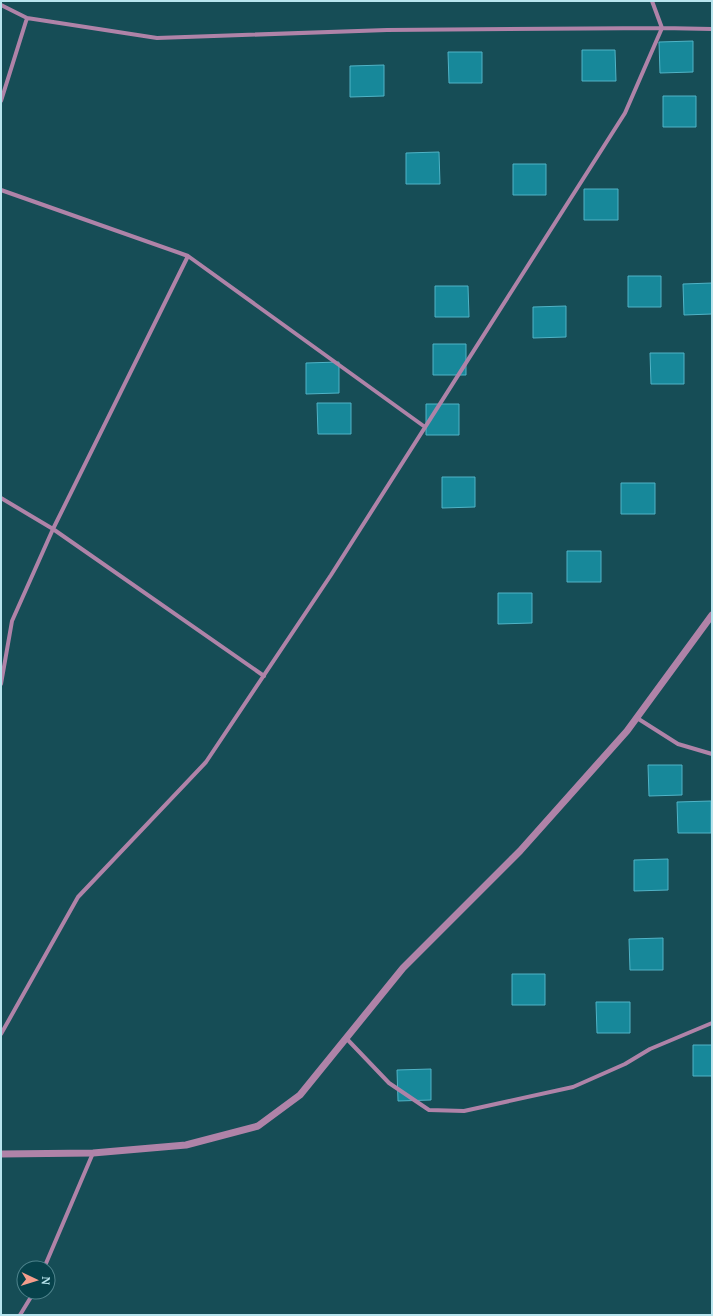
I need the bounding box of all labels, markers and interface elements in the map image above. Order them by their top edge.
north arrow [16,1260,56,1300]
text: N [39,1276,53,1286]

